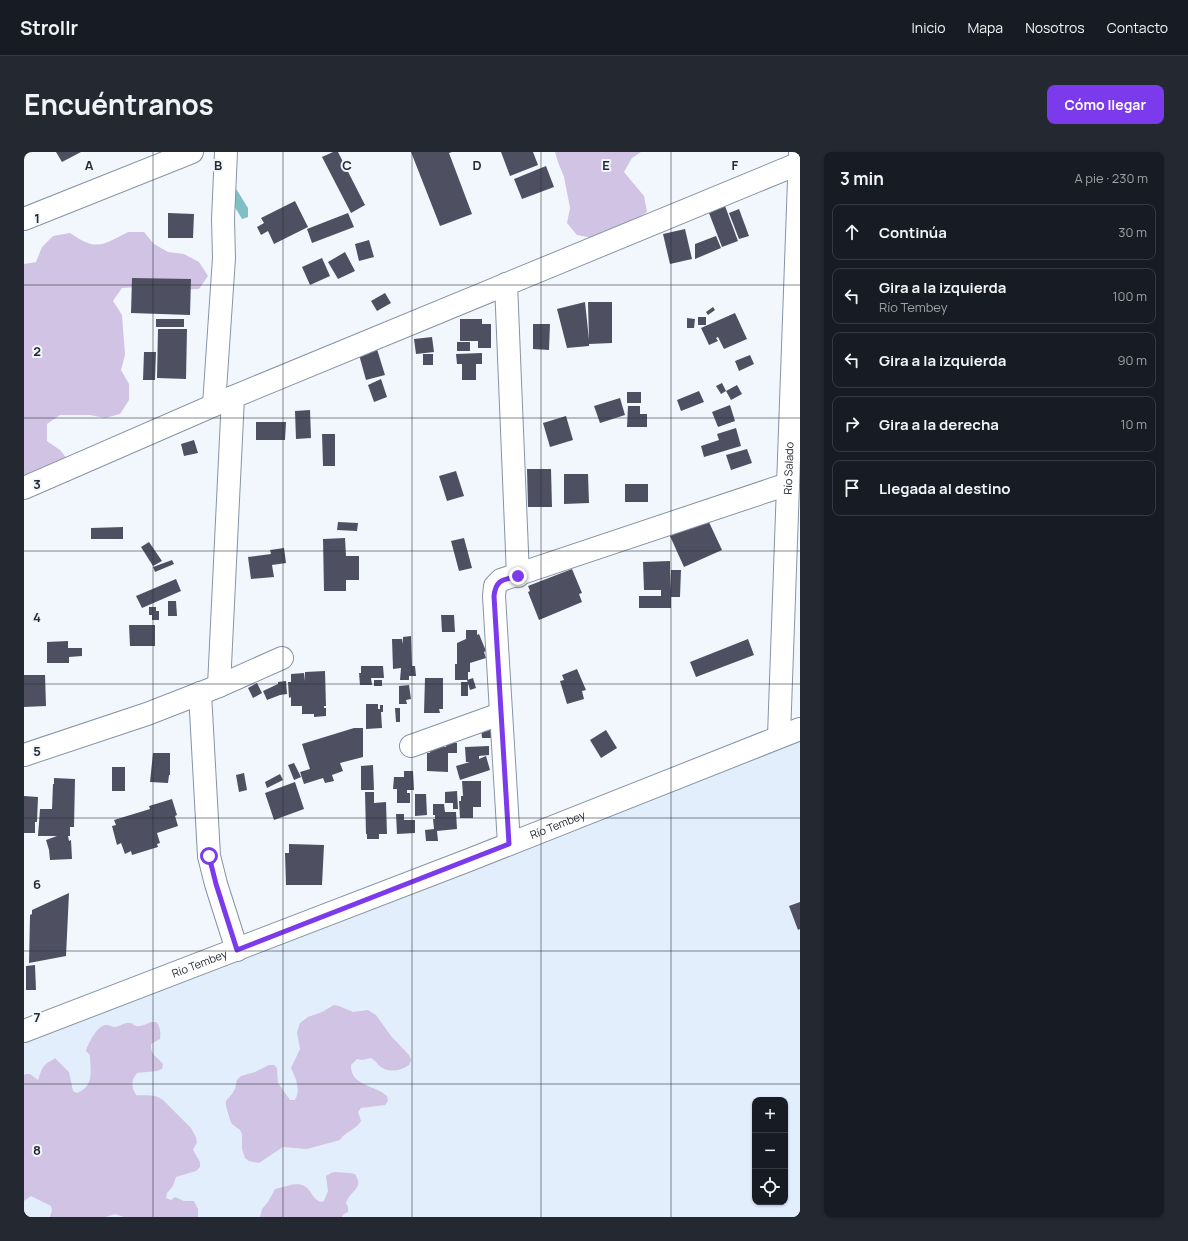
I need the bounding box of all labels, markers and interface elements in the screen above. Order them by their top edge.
text: Strollr [20,15,78,41]
text: Inicio [912,18,946,37]
text: Mapa [968,18,1003,37]
text: Nosotros [1025,18,1085,37]
text: Contacto [1107,18,1168,37]
text: Encuéntranos [24,85,214,123]
button: Cómo llegar [1047,85,1164,124]
text: A [85,156,94,174]
text: B [214,156,222,174]
text: C [342,156,352,174]
text: D [472,156,482,174]
text: E [602,156,610,174]
text: F [732,156,739,174]
text: 3 min [840,167,884,190]
text: A pie · 230 m [1075,169,1148,187]
text: 1 [34,209,40,227]
icon: ahead [841,221,863,243]
text: Continúa [879,222,947,243]
text: 30 m [1118,223,1147,241]
text: Gira a la izquierda [879,277,1006,298]
icon: left [841,285,863,307]
text: 100 m [1112,287,1147,305]
text: Río Tembey [879,298,948,316]
text: 2 [33,342,41,360]
icon: left [841,349,863,371]
text: Gira a la izquierda [879,350,1006,371]
text: 90 m [1117,351,1147,369]
icon: right [841,413,863,435]
text: Gira a la derecha [879,414,999,435]
text: 10 m [1120,415,1147,433]
street label: Río Salado [780,441,797,495]
text: 3 [33,475,41,493]
icon: arrive [841,477,863,499]
text: Llegada al destino [879,478,1011,499]
route end [509,567,527,585]
text: 4 [33,608,41,626]
text: 5 [33,742,41,760]
street label: Río Tembey [528,807,587,842]
route start [200,847,218,865]
text: 6 [33,875,41,893]
street label: Río Tembey [169,946,229,981]
text: 7 [34,1008,41,1026]
map controls [752,1097,788,1205]
button: + [752,1097,788,1133]
button: − [752,1133,788,1169]
text: 8 [33,1141,41,1159]
button: locate [752,1169,788,1205]

